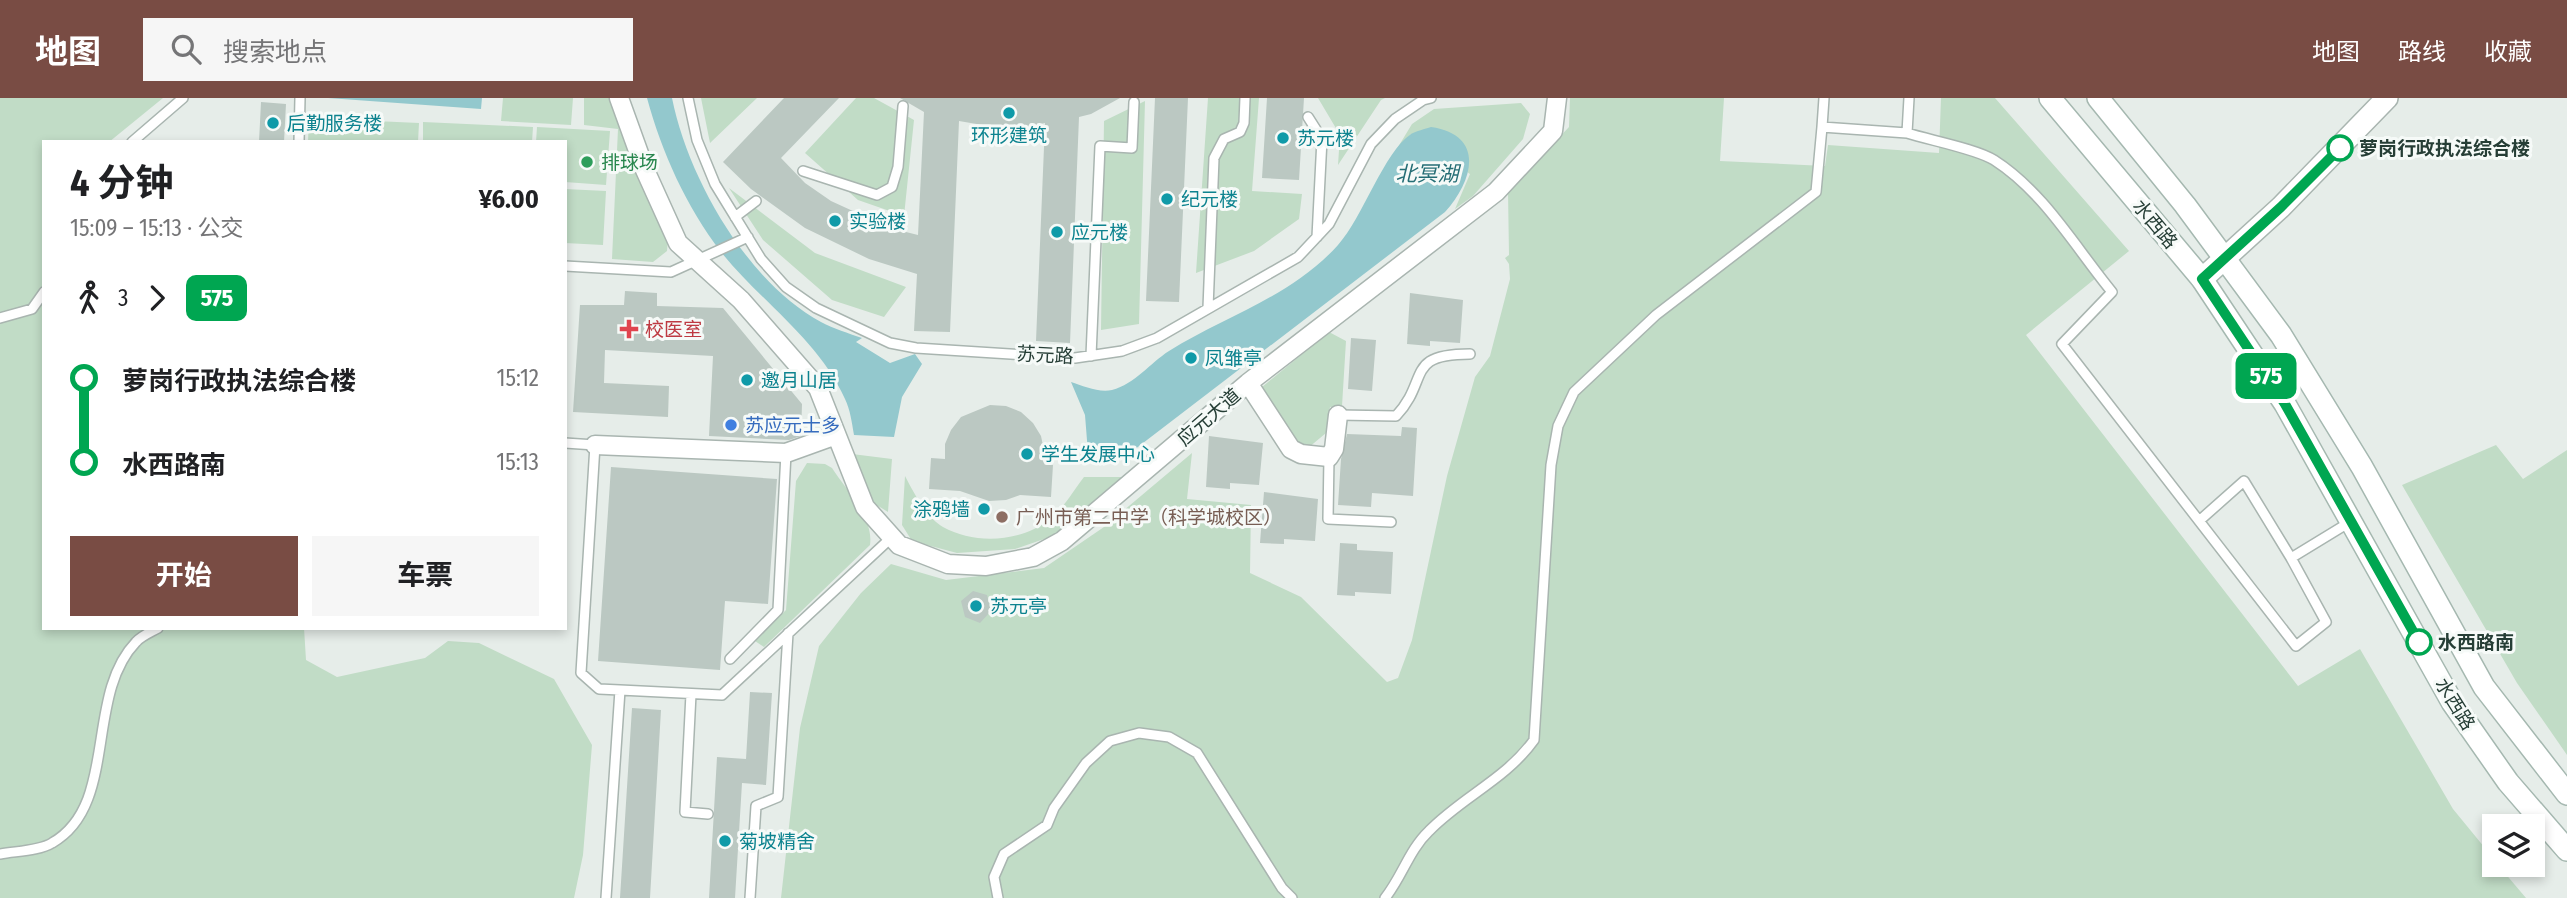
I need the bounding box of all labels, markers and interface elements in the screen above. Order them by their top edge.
search box [143,18,633,81]
icon: search [167,30,205,68]
text: 地图 [35,32,101,72]
text: 搜索地点 [223,37,327,68]
text: 地图 [2312,38,2360,66]
text: 路线 [2398,38,2446,66]
text: 收藏 [2484,38,2532,66]
marker: 环形建筑 [1001,105,1017,121]
place label: 后勤服务楼 [287,112,382,135]
marker: 后勤服务楼 [265,115,281,131]
place label: 环形建筑 [971,124,1047,147]
place label: 苏元楼 [1297,127,1354,150]
marker: 苏元楼 [1275,130,1291,146]
marker: 萝岗行政执法综合楼 [2327,135,2353,161]
place label: 萝岗行政执法综合楼 [2359,137,2530,160]
place label: 排球场 [601,151,658,174]
marker: 排球场 [579,154,595,170]
text: 4 分钟 [70,160,173,206]
water label: 北冥湖 [1396,161,1461,187]
text: ¥6.00 [479,184,539,215]
place label: 纪元楼 [1181,188,1238,211]
marker: 纪元楼 [1159,191,1175,207]
street label: 水西路 [2128,195,2182,253]
place label: 实验楼 [849,210,906,233]
marker: 实验楼 [827,213,843,229]
text: 15:09 – 15:13 · 公交 [70,214,244,242]
place label: 应元楼 [1071,221,1128,244]
marker: 应元楼 [1049,224,1065,240]
icon: walk [70,279,108,317]
icon: forward [138,279,176,317]
text: 3 [118,284,128,312]
text: 575 [200,284,233,312]
place label: 校医室 [645,318,702,341]
marker: 校医室 [619,319,639,339]
street label: 苏元路 [1016,342,1074,368]
place label: 凤雏亭 [1205,347,1262,370]
marker: 凤雏亭 [1183,350,1199,366]
line badge: 575 [2226,353,2306,399]
text: 575 [2250,362,2283,390]
text: 15:12 [496,364,539,392]
text: 萝岗行政执法综合楼 [122,366,356,397]
place label: 邀月山居 [761,369,837,392]
marker: 邀月山居 [739,372,755,388]
street label: 应元大道 [1173,383,1245,451]
place label: 苏应元士多 [745,414,840,437]
marker: 苏应元士多 [723,417,739,433]
place label: 学生发展中心 [1041,443,1155,466]
marker: 学生发展中心 [1019,446,1035,462]
text: 15:13 [496,448,539,476]
text: 水西路南 [122,450,226,481]
place label: 涂鸦墙 [913,498,970,521]
marker: 涂鸦墙 [976,501,992,517]
place label: 广州市第二中学（科学城校区） [1016,506,1282,529]
marker: 广州市第二中学（科学城校区） [994,509,1010,525]
button: 开始 [70,536,298,616]
button: 车票 [312,536,539,616]
place label: 苏元亭 [990,595,1047,618]
marker: 苏元亭 [968,598,984,614]
marker: 水西路南 [2406,629,2432,655]
place label: 水西路南 [2438,631,2514,654]
street label: 水西路 [2430,674,2480,734]
map controls [2482,814,2545,877]
button: layers [2482,814,2545,877]
place label: 菊坡精舍 [739,830,815,853]
marker: 菊坡精舍 [717,833,733,849]

